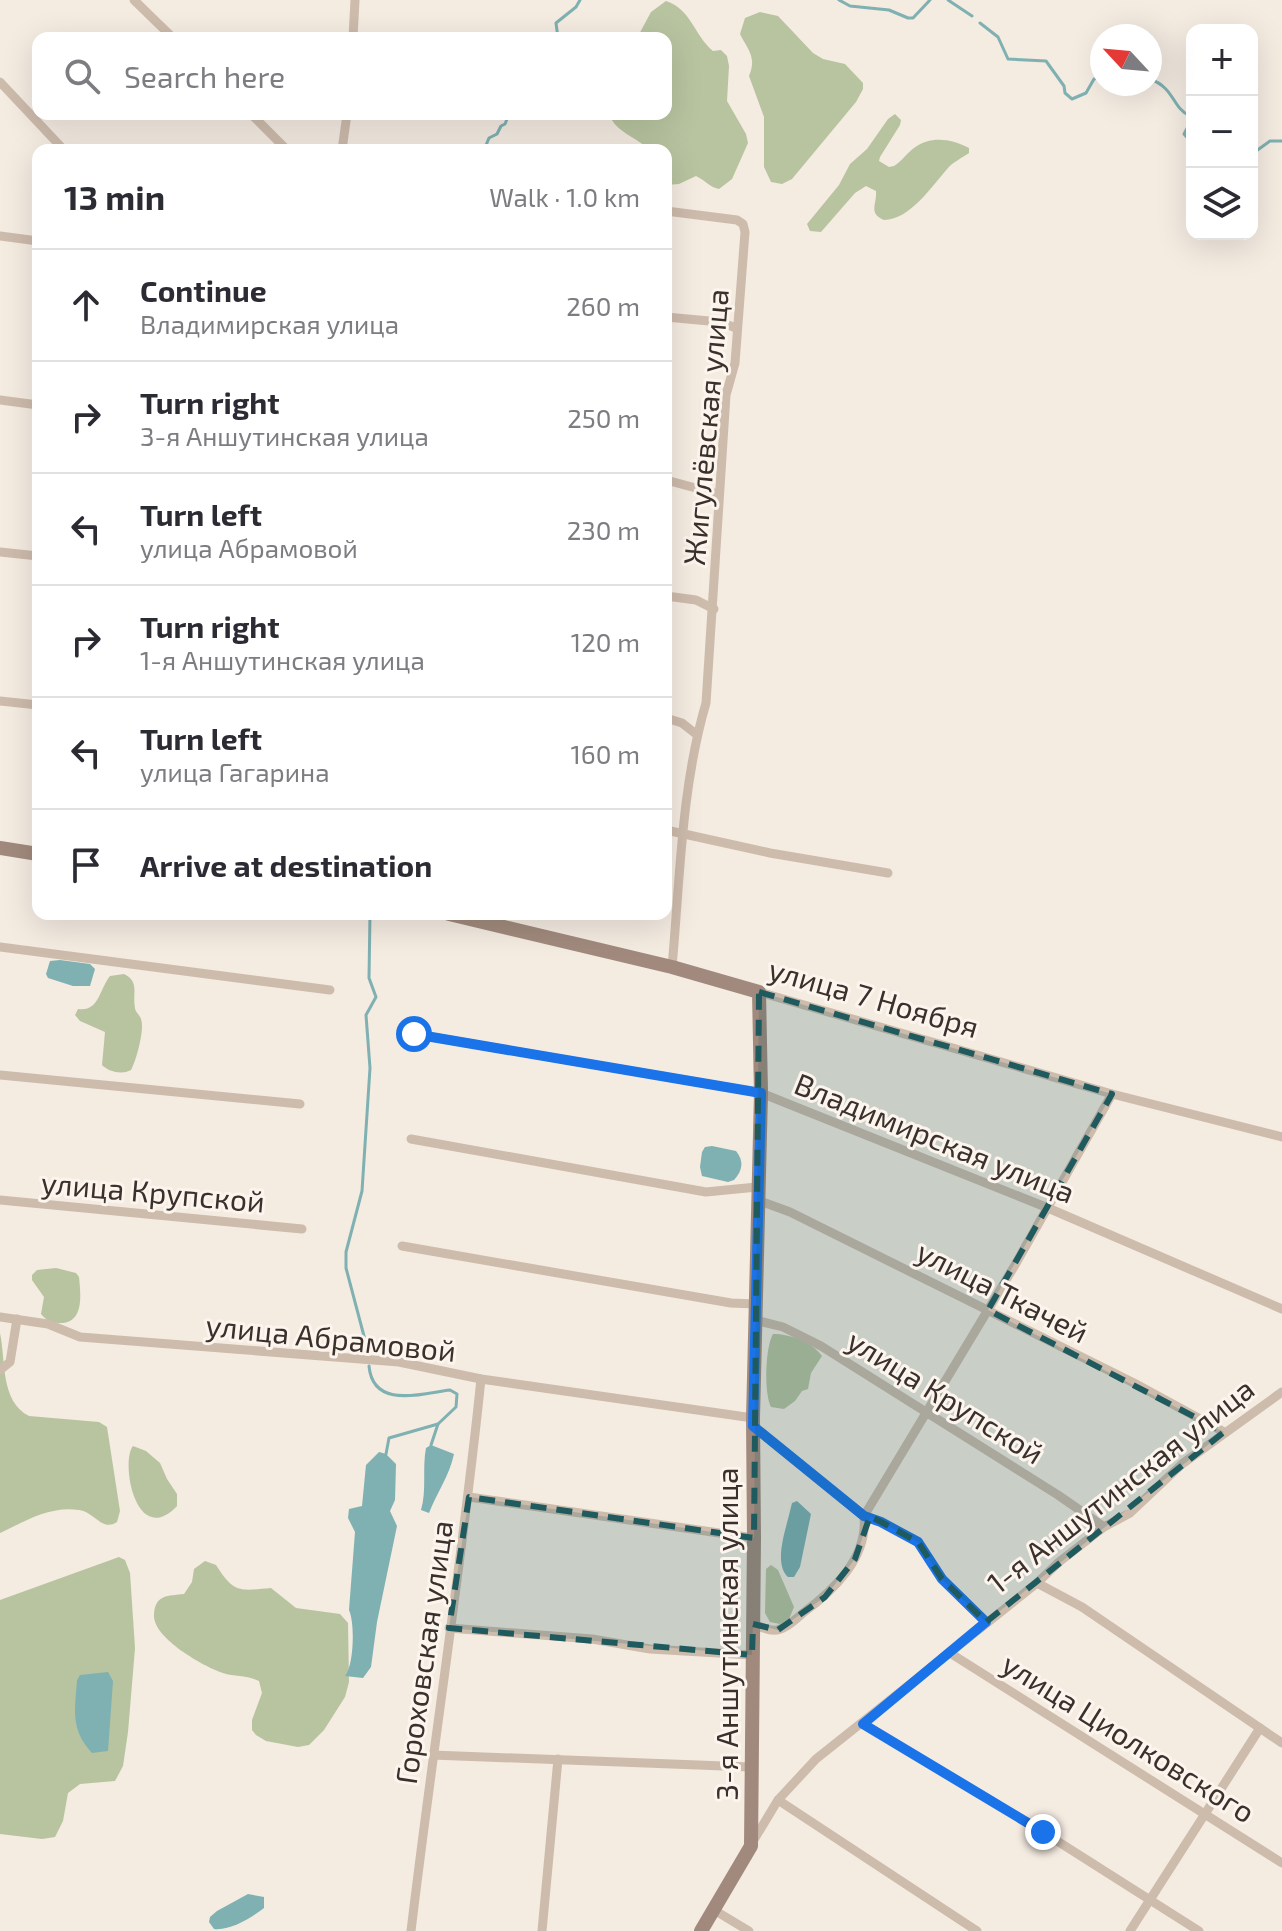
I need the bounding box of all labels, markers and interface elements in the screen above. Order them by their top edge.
north arrow [1090,24,1162,96]
map controls [1186,24,1258,240]
button: + [1186,24,1258,96]
search box [32,32,672,120]
icon: search [60,54,104,98]
text: Search here [124,58,285,94]
button: − [1186,96,1258,168]
button: layers [1186,168,1258,240]
text: 13 min [64,176,165,217]
text: Walk · 1.0 km [489,181,640,212]
text: Continue [140,272,267,308]
icon: ahead [64,283,108,327]
street label: Жигулёвская улица [675,287,736,567]
text: 260 m [566,290,640,321]
text: Владимирская улица [140,308,399,339]
text: Turn right [140,384,280,420]
icon: right [64,395,108,439]
text: 250 m [567,402,640,433]
text: 3-я Аншутинская улица [140,420,429,451]
text: Turn left [140,496,262,532]
icon: left [64,507,108,551]
text: 230 m [567,514,640,545]
text: улица Абрамовой [140,532,358,563]
text: Turn right [140,608,280,644]
icon: right [64,619,108,663]
text: 120 m [571,626,640,657]
text: 1-я Аншутинская улица [140,644,425,675]
text: Turn left [140,720,262,756]
icon: left [64,731,108,775]
text: 160 m [571,738,640,769]
text: улица Гагарина [140,756,330,787]
icon: arrive [64,843,108,887]
text: Arrive at destination [140,847,432,883]
street label: улица 7 Ноября [764,950,983,1045]
route start [396,1016,432,1052]
street label: Владимирская улица [789,1064,1080,1211]
street label: улица Крупской [40,1163,266,1220]
street label: улица Ткачей [911,1232,1095,1351]
street label: улица Абрамовой [204,1306,458,1369]
street label: улица Крупской [841,1321,1051,1472]
street label: 1-я Аншутинская улица [979,1370,1261,1601]
street label: 3-я Аншутинская улица [708,1467,745,1801]
street label: Гороховская улица [387,1518,460,1786]
street label: улица Циолковского [996,1645,1262,1830]
route end [1025,1814,1061,1850]

